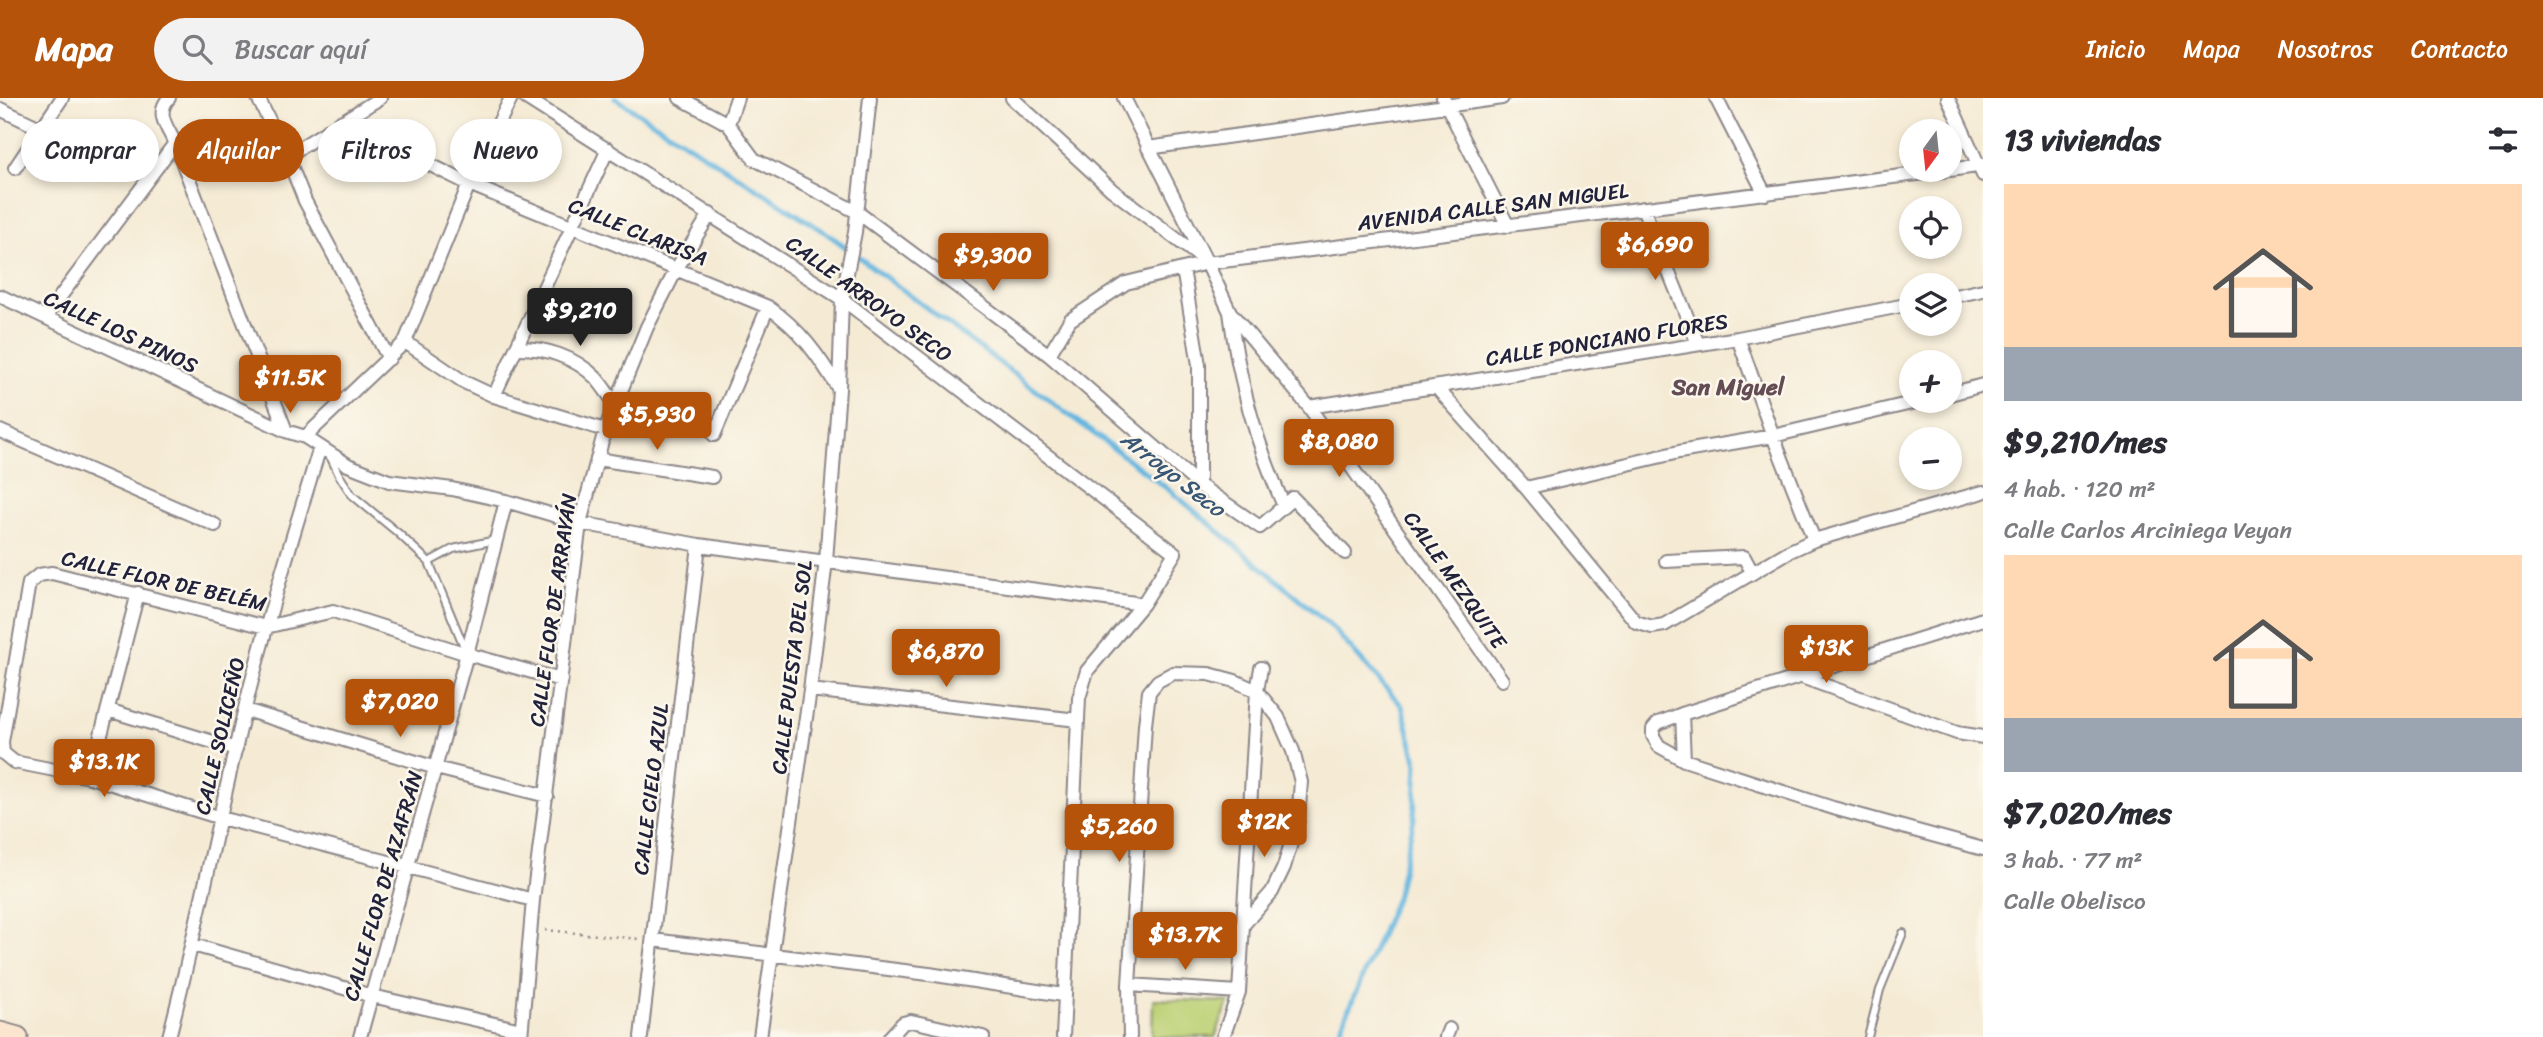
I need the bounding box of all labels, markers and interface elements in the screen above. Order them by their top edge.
search box [154,18,644,81]
text: Mapa [35,20,112,78]
text: Buscar aquí [234,26,367,72]
text: Inicio [2086,28,2145,70]
text: Mapa [2183,28,2240,70]
text: Nosotros [2278,28,2373,70]
text: Contacto [2411,28,2508,70]
icon: search [178,30,216,68]
text: 13 viviendas [2004,113,2161,167]
chip: Comprar [21,119,159,182]
chip: Alquilar [173,119,304,182]
chip: Filtros [318,119,436,182]
chip: Nuevo [450,119,562,182]
north arrow [1899,119,1962,182]
map controls [1899,119,1962,490]
icon: filters [2484,121,2522,159]
street label: AVENIDA CALLE SAN MIGUEL [1354,171,1631,243]
street label: CALLE CLARISA [562,187,714,277]
button: locate [1899,196,1962,259]
pin: $6,690 [1598,222,1712,282]
text: $6,690 [1617,224,1693,265]
street label: CALLE ARROYO SECO [778,225,960,373]
icon: home [2200,230,2326,356]
pin: $9,300 [936,234,1050,293]
text: $9,300 [954,235,1032,276]
button: layers [1899,273,1962,336]
street label: CALLE LOS PINOS [37,279,205,385]
pin: $9,210 [523,288,637,348]
text: $9,210 [543,290,617,331]
street label: CALLE PONCIANO FLORES [1483,302,1731,378]
button: + [1899,350,1962,413]
pin: $11.5K [233,356,347,415]
text: $11.5K [255,357,325,398]
district label: San Miguel [1671,367,1786,408]
pin: $5,930 [600,392,714,452]
text: $5,930 [618,394,696,435]
text: $9,210/mes [2004,415,2167,469]
water label: Arroyo Seco [1111,419,1236,530]
pin: $8,080 [1282,420,1396,479]
text: $8,080 [1300,421,1378,462]
button: − [1899,427,1962,490]
text: 4 hab. · 120 m² [2004,469,2156,510]
street label: CALLE FLOR DE ARRAYÁN [518,491,588,729]
street label: CALLE MEZQUITE [1393,503,1518,658]
text: Calle Carlos Arciniega Veyan [2004,510,2292,551]
street label: CALLE FLOR DE BELÉM [58,539,270,623]
street label: CALLE PUESTA DEL SOL [760,558,824,776]
icon: home [2200,601,2326,727]
pin: $13K [1785,626,1867,685]
text: $13K [1800,627,1852,668]
pin: $6,870 [889,630,1003,689]
text: $6,870 [908,631,984,672]
street label: CALLE SOLICEÑO [183,653,257,819]
pin: $7,020 [343,680,457,739]
text: $7,020 [361,681,439,722]
street label: CALLE CIELO AZUL [622,701,680,877]
pin: $13.1K [47,740,161,799]
text: $13.1K [70,741,138,782]
street label: CALLE FLOR DE AZAFRÁN [332,766,434,1006]
text: $7,020/mes [2004,786,2172,840]
pin: $12K [1223,800,1305,859]
text: $12K [1238,801,1290,842]
pin: $5,260 [1062,804,1176,864]
text: $5,260 [1081,806,1157,847]
text: 3 hab. · 77 m² [2004,840,2143,881]
text: Calle Obelisco [2004,881,2146,922]
pin: $13.7K [1128,912,1242,972]
text: $13.7K [1149,914,1221,955]

